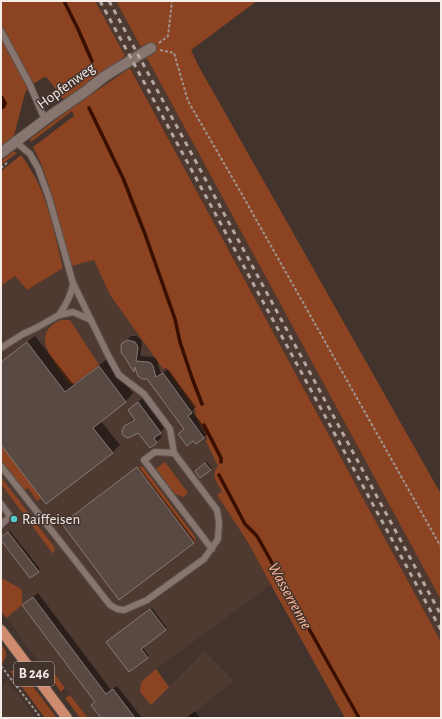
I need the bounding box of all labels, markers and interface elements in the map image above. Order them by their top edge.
street label: Hopfenweg [34,60,98,112]
place label: Raiffeisen [22,512,80,527]
marker: Raiffeisen [9,514,19,524]
water label: Wasserrenne [265,560,315,632]
road number: B 246 [14,662,54,686]

